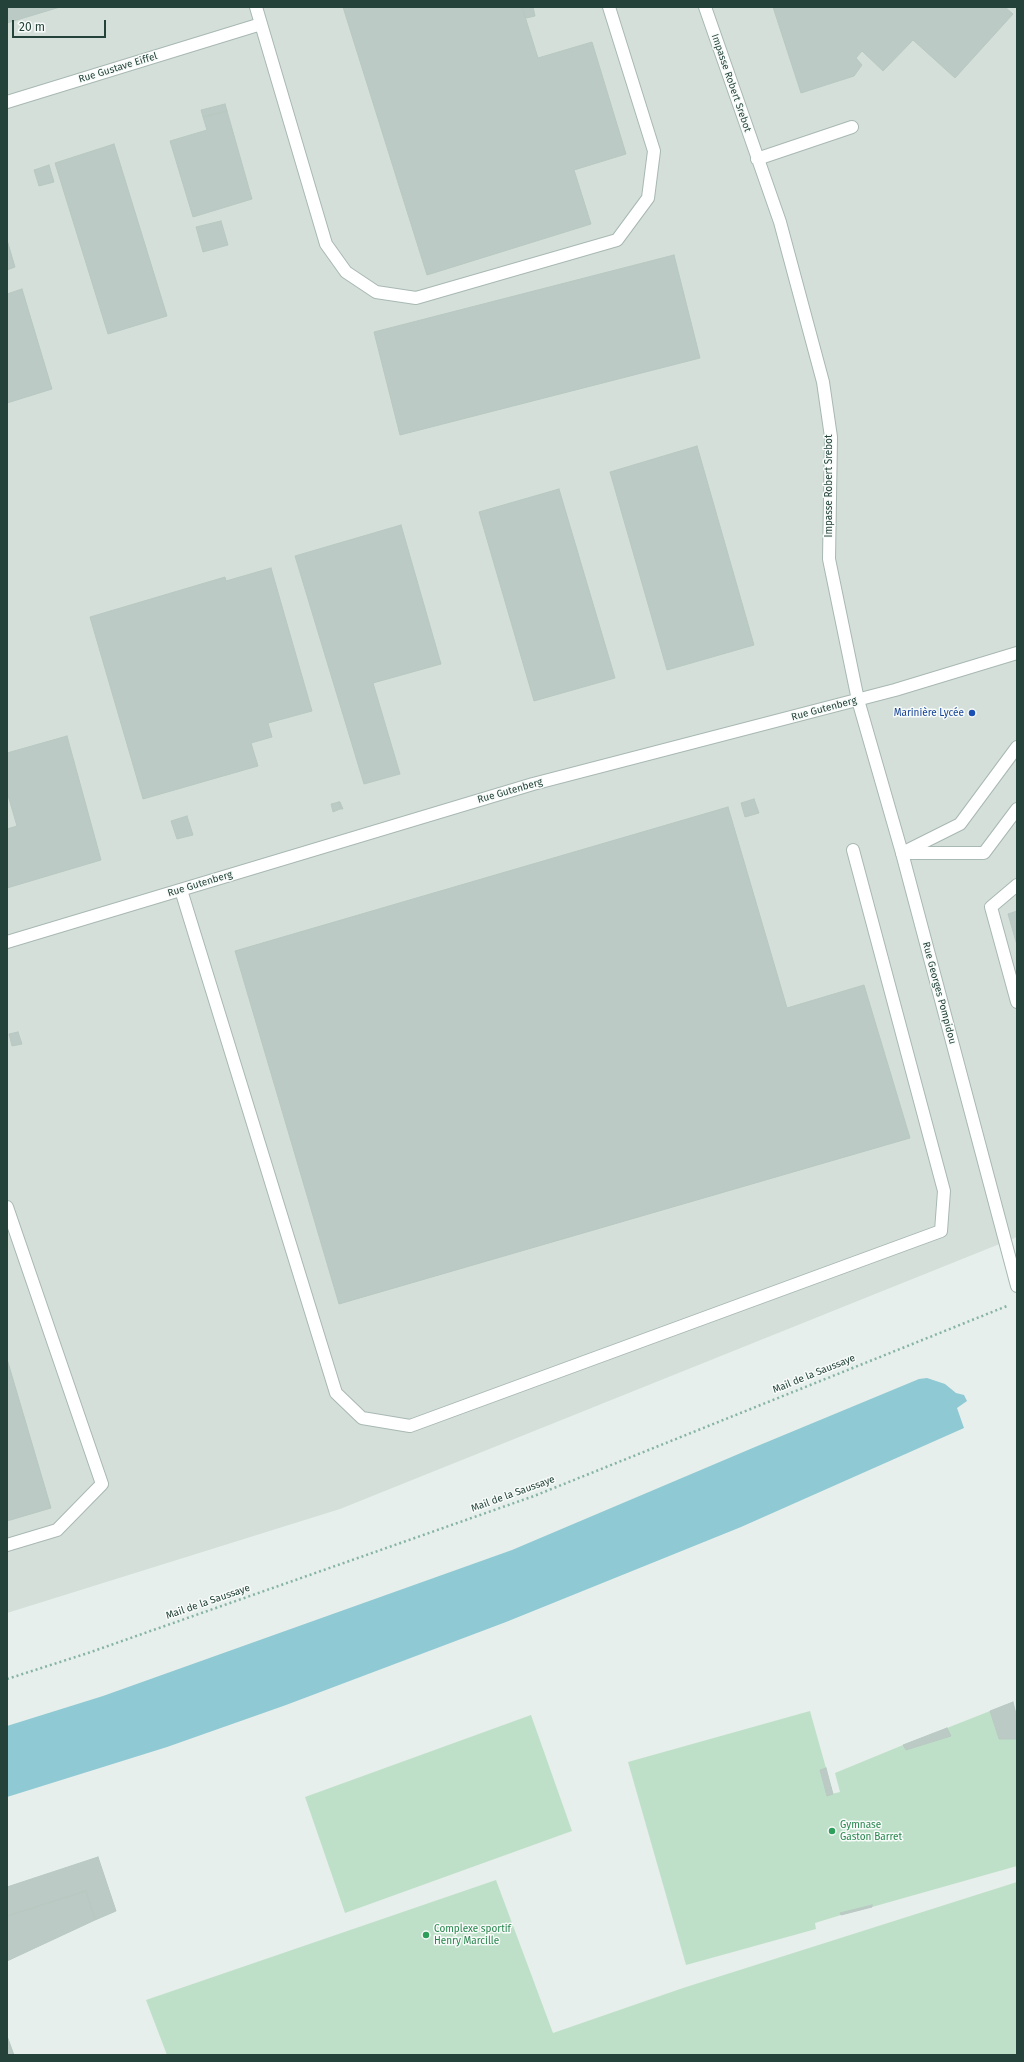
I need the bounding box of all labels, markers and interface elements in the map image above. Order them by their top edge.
scale bar [14,12,108,38]
text: 20 m [19,20,45,34]
street label: Impasse Robert Srebot [709,32,753,134]
street label: Rue Gustave Eiffel [77,50,159,86]
street label: Impasse Robert Srebot [823,434,835,538]
street label: Rue Gutenberg [790,695,858,723]
place label: Marinière Lycée [894,707,964,719]
marker: Marinière Lycée [967,708,977,718]
street label: Rue Gutenberg [476,776,544,806]
street label: Rue Gutenberg [166,868,234,900]
street label: Rue Georges Pompidou [920,941,958,1045]
street label: Mail de la Saussaye [771,1352,857,1396]
street label: Mail de la Saussaye [470,1473,556,1515]
street label: Mail de la Saussaye [164,1582,252,1622]
place label: Gymnase Gaston Barret [840,1819,902,1842]
marker: Gymnase Gaston Barret [827,1826,837,1836]
place label: Complexe sportif Henry Marcille [434,1923,511,1946]
marker: Complexe sportif Henry Marcille [421,1930,431,1940]

